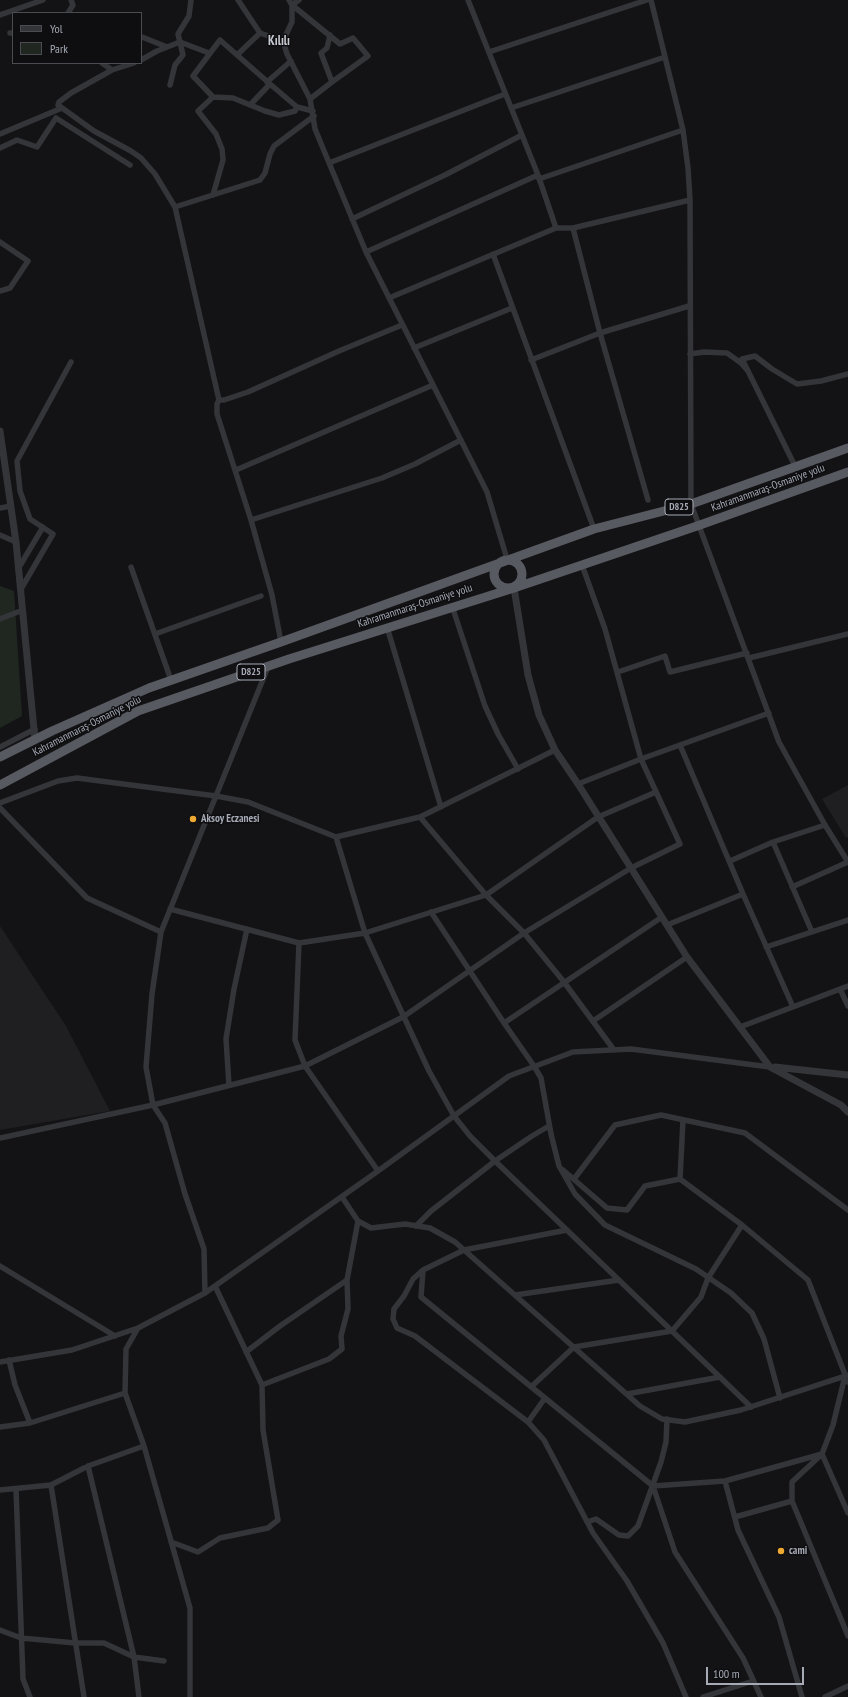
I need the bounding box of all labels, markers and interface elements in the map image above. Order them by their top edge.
legend [12,12,142,64]
text: Yol [50,21,63,36]
district label: Kılılı [268,33,290,49]
text: Park [50,41,68,56]
street label: Kahramanmaraş-Osmaniye yolu [709,461,827,515]
road number: D825 [665,499,693,515]
street label: Kahramanmaraş-Osmaniye yolu [356,581,474,631]
road number: D825 [237,664,265,680]
street label: Kahramanmaraş-Osmaniye yolu [31,693,143,759]
place label: Aksoy Eczanesi [201,812,260,826]
marker: Aksoy Eczanesi [188,814,198,824]
place label: cami [789,1544,807,1558]
marker: cami [776,1546,786,1556]
scale bar [708,1659,806,1685]
text: 100 m [713,1666,740,1681]

